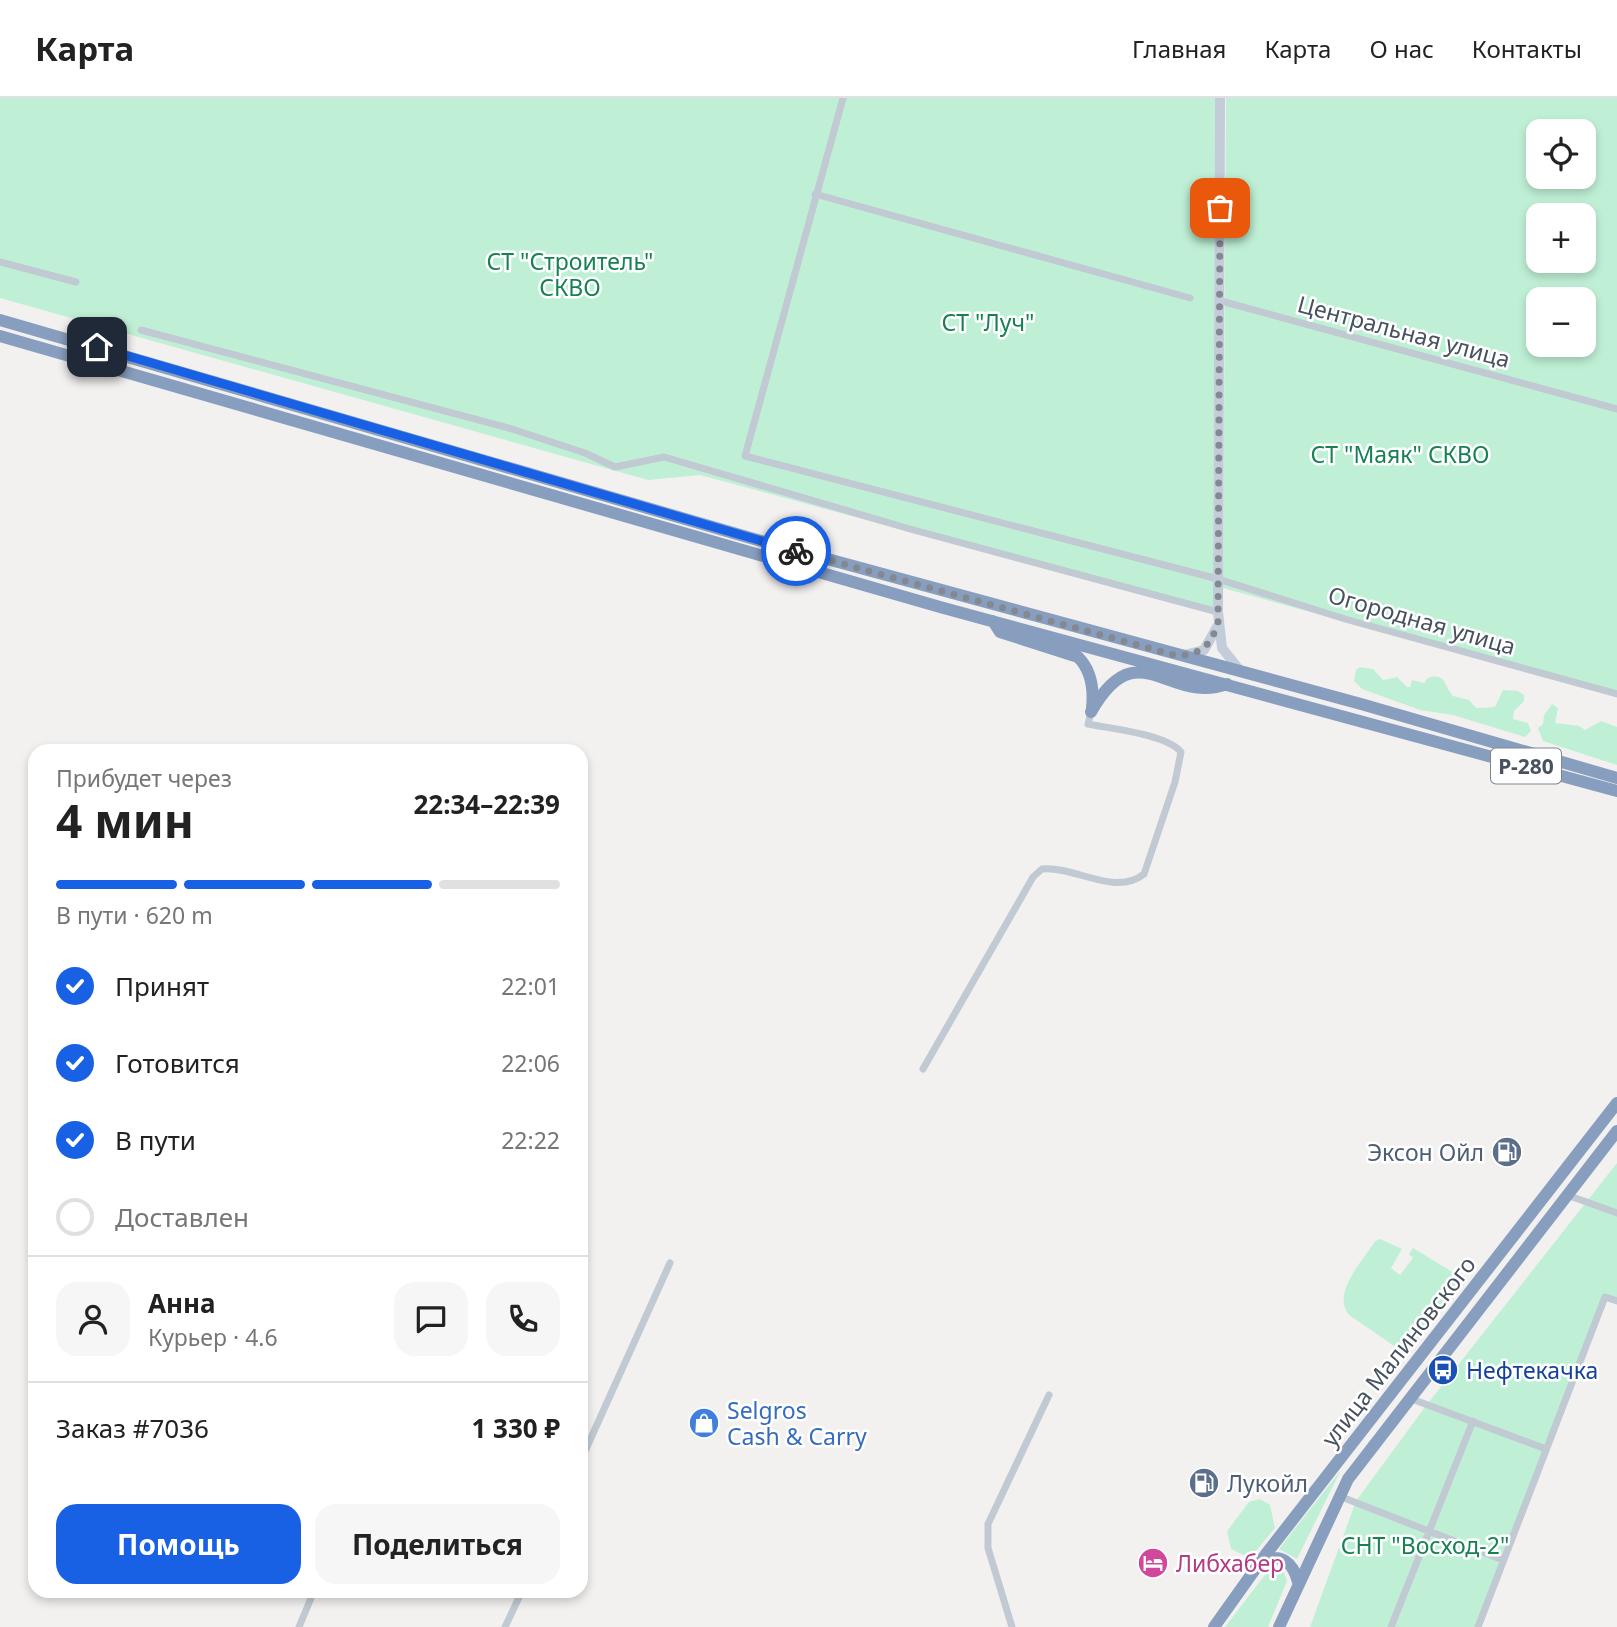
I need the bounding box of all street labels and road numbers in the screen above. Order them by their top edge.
street label: Центральная улица [1294,287,1514,375]
street label: Огородная улица [1324,578,1520,662]
road number: Р-280 [1491,748,1561,784]
street label: улица Малиновского [1313,1249,1483,1453]

